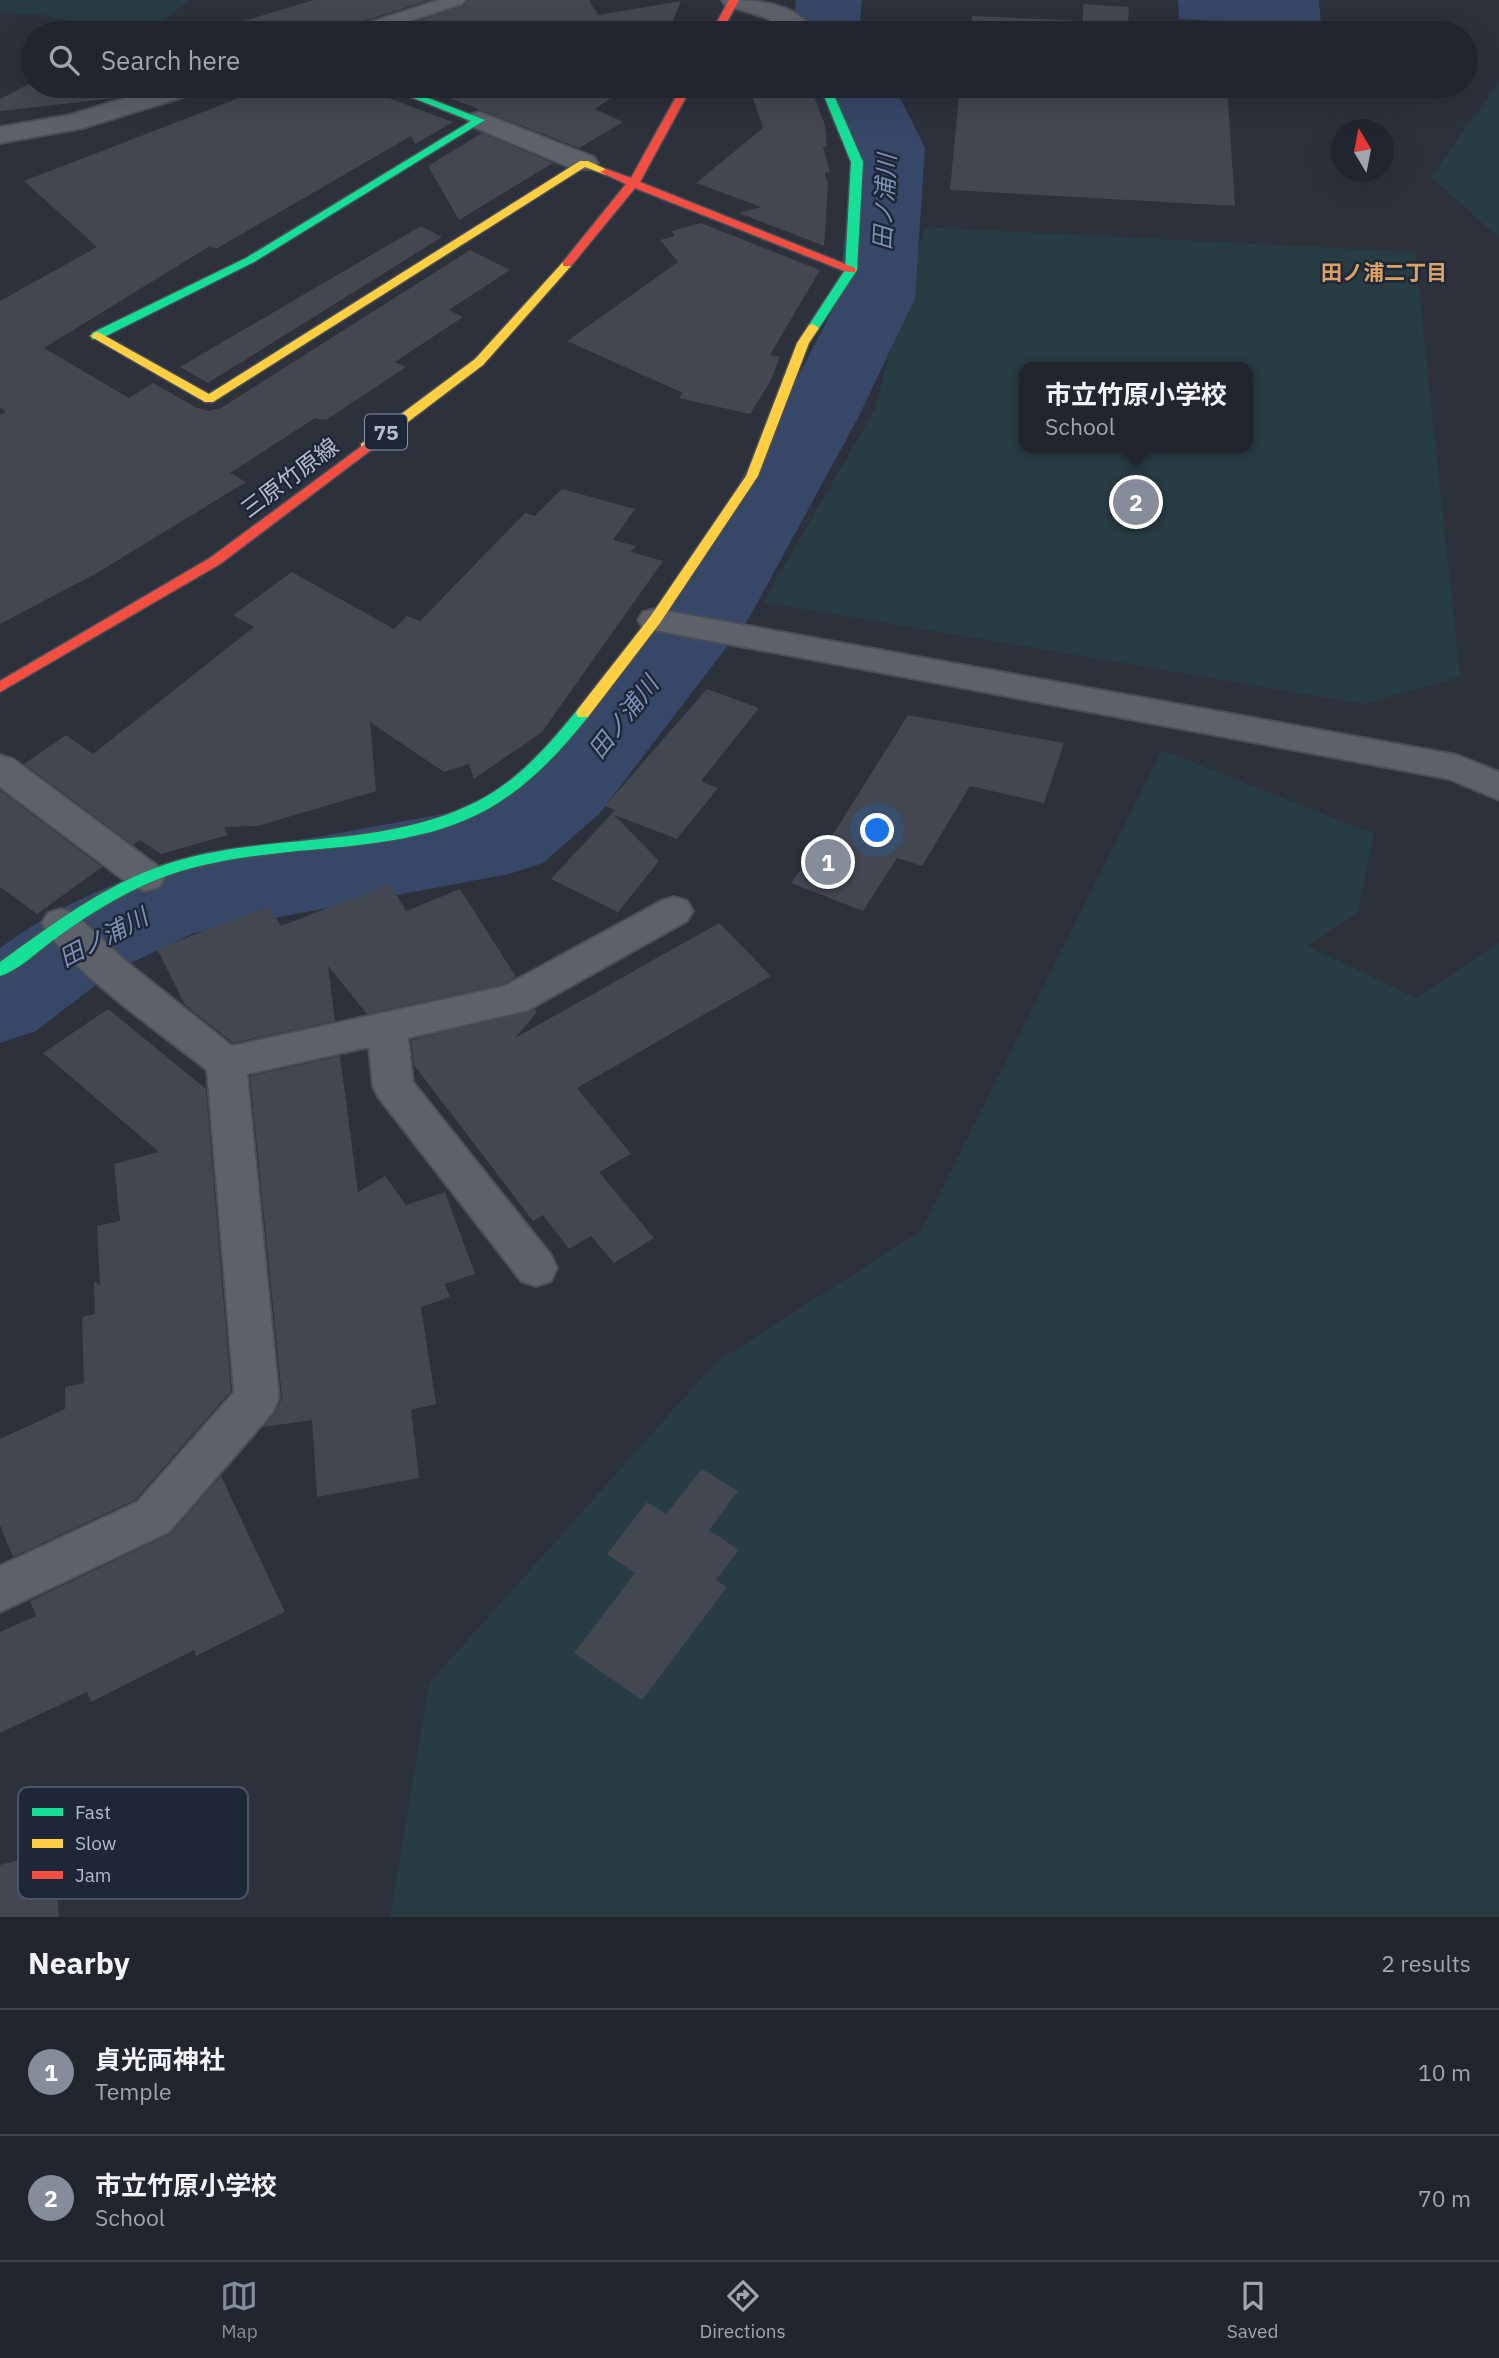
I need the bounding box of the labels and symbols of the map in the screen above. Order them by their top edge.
north arrow [1331,119,1394,182]
water label: 田ノ浦川 [866,150,903,251]
district label: 田ノ浦二丁目 [1321,258,1447,286]
road number: 75 [365,414,407,450]
street label: 三原竹原線 [234,430,344,524]
pin: 2 [1113,476,1159,528]
water label: 田ノ浦川 [581,667,667,765]
your location [860,813,894,847]
pin: 1 [805,836,851,888]
water label: 田ノ浦川 [53,899,156,974]
legend [18,1787,248,1899]
text: Fast [75,1800,111,1824]
text: Slow [75,1831,116,1855]
text: Jam [75,1863,111,1887]

